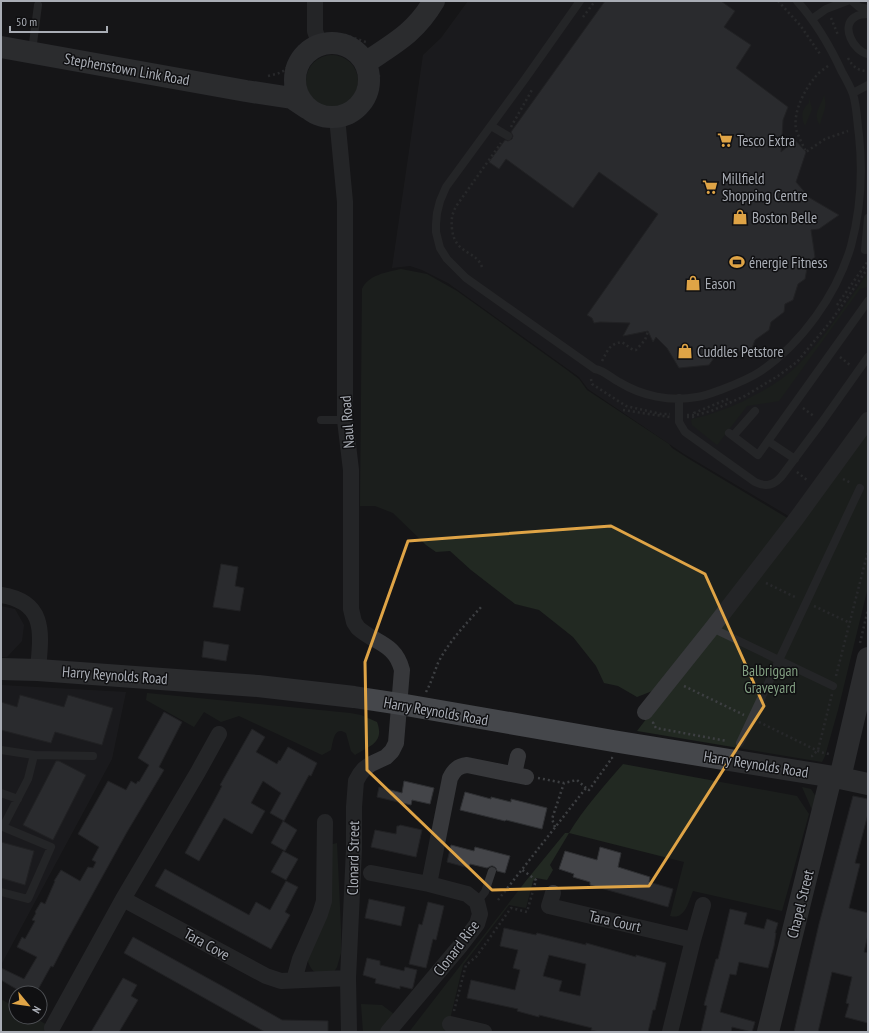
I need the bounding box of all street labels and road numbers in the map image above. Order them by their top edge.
street label: Stephenstown Link Road [63,49,191,89]
street label: Naul Road [336,395,358,449]
street label: Harry Reynolds Road [62,662,168,688]
street label: Harry Reynolds Road [382,692,490,730]
street label: Harry Reynolds Road [702,746,810,782]
street label: Clonard Street [343,821,363,895]
street label: Chapel Street [782,868,818,940]
street label: Tara Court [587,906,643,936]
street label: Clonard Rise [429,916,483,980]
street label: Tara Cove [181,924,233,964]

